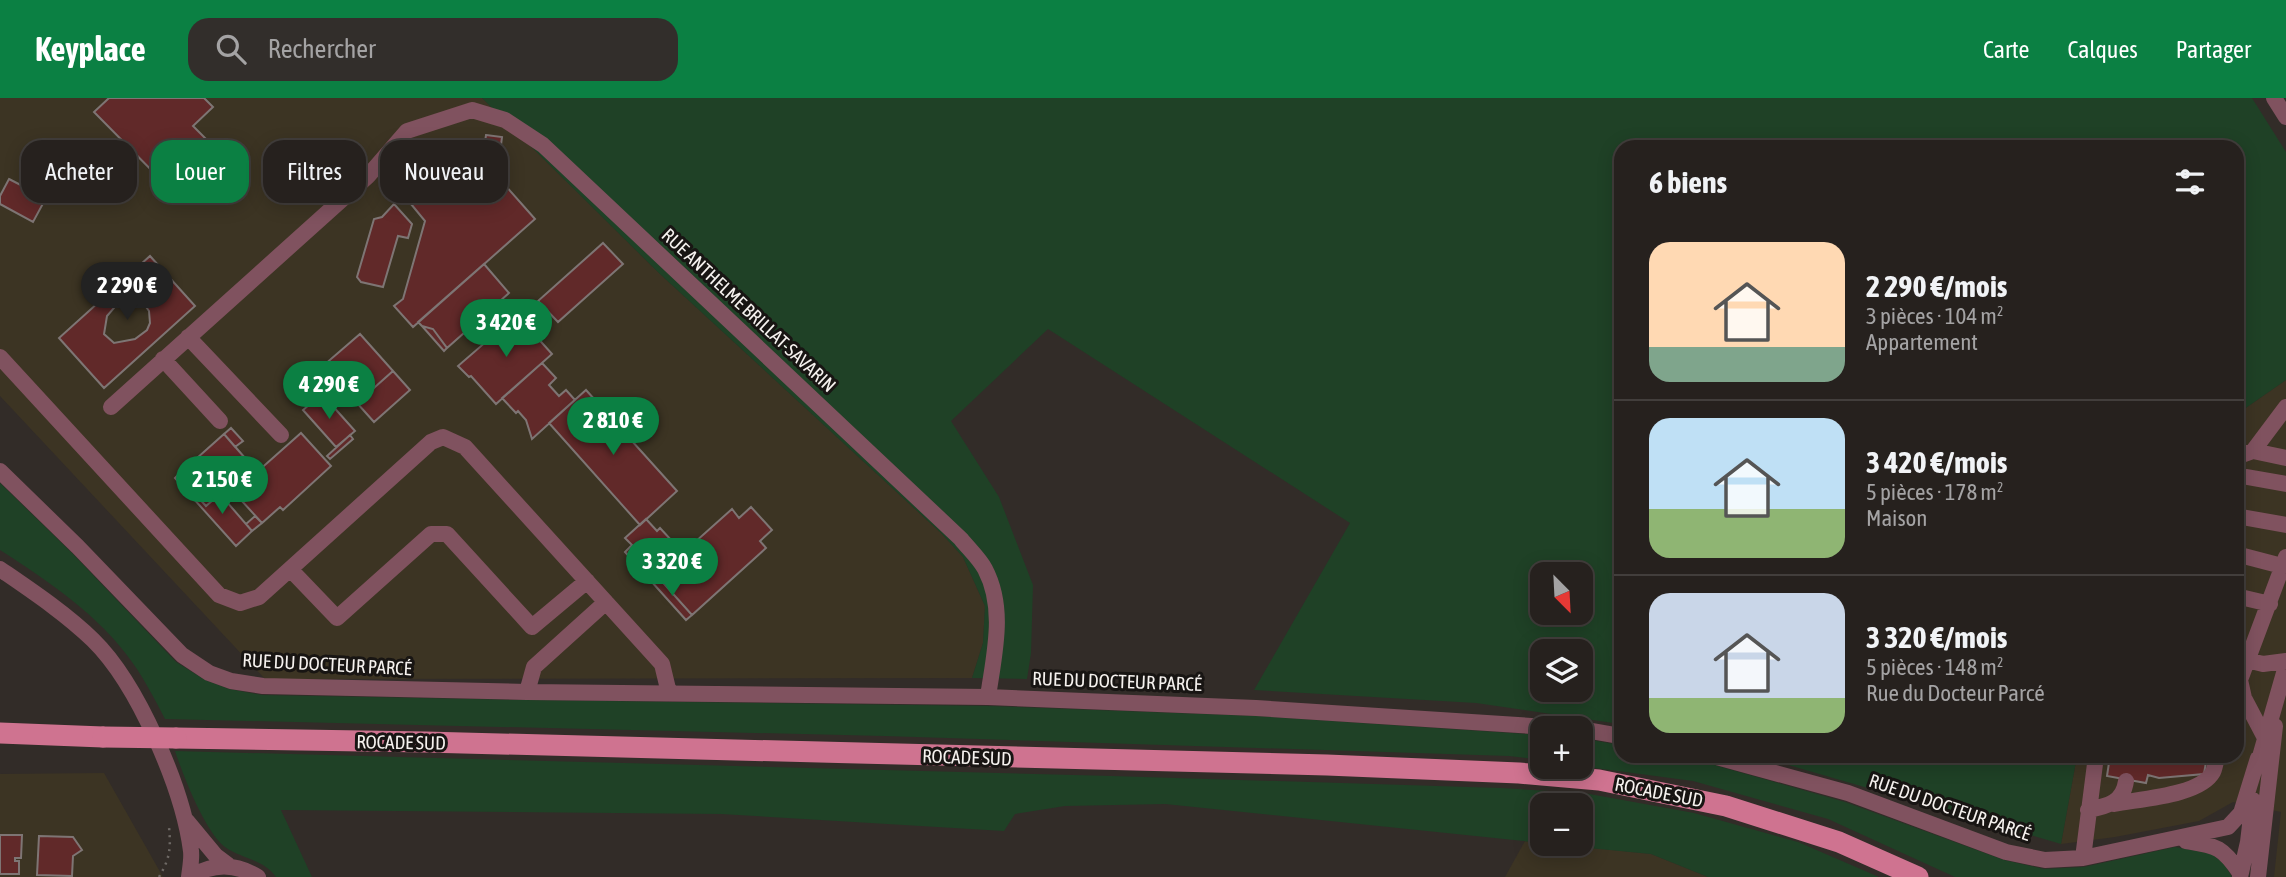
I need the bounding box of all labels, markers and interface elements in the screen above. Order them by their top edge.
search box [188,18,678,81]
text: Keyplace [35,30,146,68]
icon: search [212,30,250,68]
text: Rechercher [268,34,376,64]
text: Carte [1983,36,2029,63]
text: Calques [2067,36,2138,63]
text: Partager [2176,36,2251,63]
chip: Acheter [21,140,137,203]
chip: Louer [151,140,249,203]
chip: Filtres [263,140,366,203]
chip: Nouveau [380,140,508,203]
icon: filters [2171,163,2209,201]
text: 6 biens [1649,165,1727,199]
street label: RUE ANTHELME BRILLAT-SAVARIN [658,224,840,396]
pin: 2 290 € [62,262,192,322]
text: 2 290 €/mois [1866,269,2007,303]
icon: home [1705,270,1789,354]
text: 2 290 € [97,272,157,298]
pin: 3 420 € [441,300,571,359]
text: 3 pièces · 104 m² [1866,303,2003,329]
text: 3 420 € [476,309,536,335]
text: Appartement [1866,329,1978,355]
pin: 4 290 € [264,362,394,421]
text: 4 290 € [299,371,359,397]
pin: 2 810 € [548,398,678,457]
text: 2 810 € [583,407,643,433]
text: 3 420 €/mois [1866,445,2007,479]
icon: home [1705,446,1789,530]
pin: 2 150 € [157,456,287,516]
text: 2 150 € [192,466,252,492]
text: 5 pièces · 178 m² [1866,479,2003,505]
text: Maison [1866,505,1927,531]
pin: 3 320 € [607,538,737,598]
text: 3 320 € [642,548,702,574]
north arrow [1530,562,1592,625]
map controls [1530,562,1593,856]
text: 3 320 €/mois [1866,620,2007,654]
icon: home [1705,621,1789,705]
button: layers [1530,639,1593,702]
street label: RUE DU DOCTEUR PARCÉ [242,649,412,679]
text: 5 pièces · 148 m² [1866,654,2003,680]
street label: RUE DU DOCTEUR PARCÉ [1032,667,1202,695]
text: Rue du Docteur Parcé [1866,680,2045,706]
button: + [1530,716,1593,779]
street label: ROCADE SUD [356,730,446,754]
street label: ROCADE SUD [922,744,1012,770]
street label: RUE DU DOCTEUR PARCÉ [1866,769,2034,845]
street label: ROCADE SUD [1613,773,1705,811]
button: − [1530,793,1593,856]

